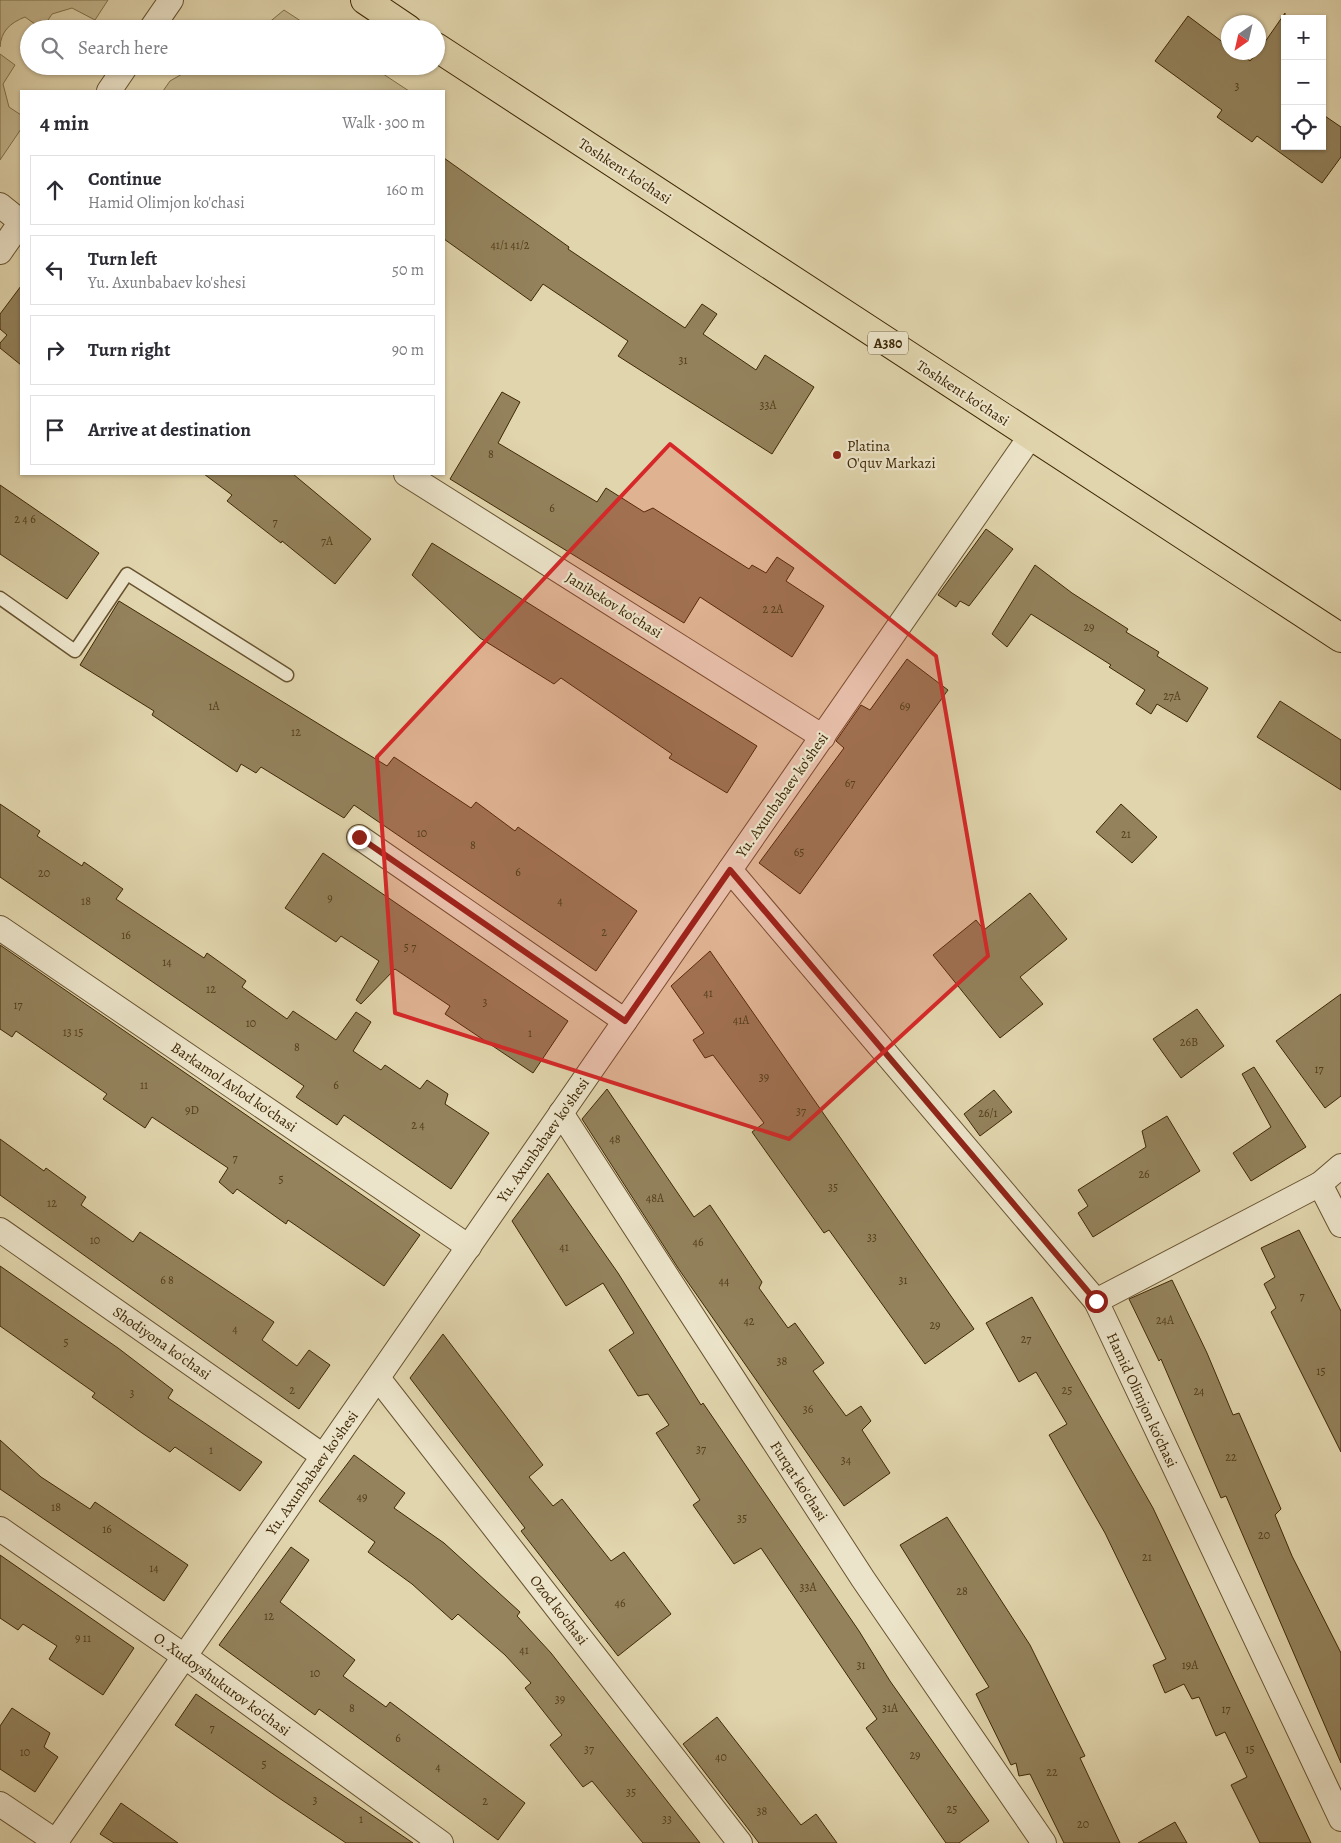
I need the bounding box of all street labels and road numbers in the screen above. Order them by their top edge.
street label: Toshkent ko'chasi [575,134,675,208]
road number: A380 [868,332,908,354]
street label: Toshkent ko'chasi [913,356,1013,430]
street label: Janibekov ko'chasi [562,567,666,643]
street label: Yu. Axunbabaev ko'shesi [731,729,833,862]
street label: Barkamol Avlod ko'chasi [167,1037,301,1137]
street label: Yu. Axunbabaev ko'shesi [492,1074,594,1207]
street label: Shodiyona ko'chasi [109,1302,215,1384]
street label: Hamid Olimjon ko'chasi [1102,1329,1182,1471]
street label: Yu. Axunbabaev ko'shesi [261,1407,363,1540]
street label: Furqat ko'chasi [766,1437,832,1525]
street label: Ozod ko'chasi [525,1571,593,1649]
street label: O. Xudoyshukurov ko'chasi [150,1628,294,1740]

